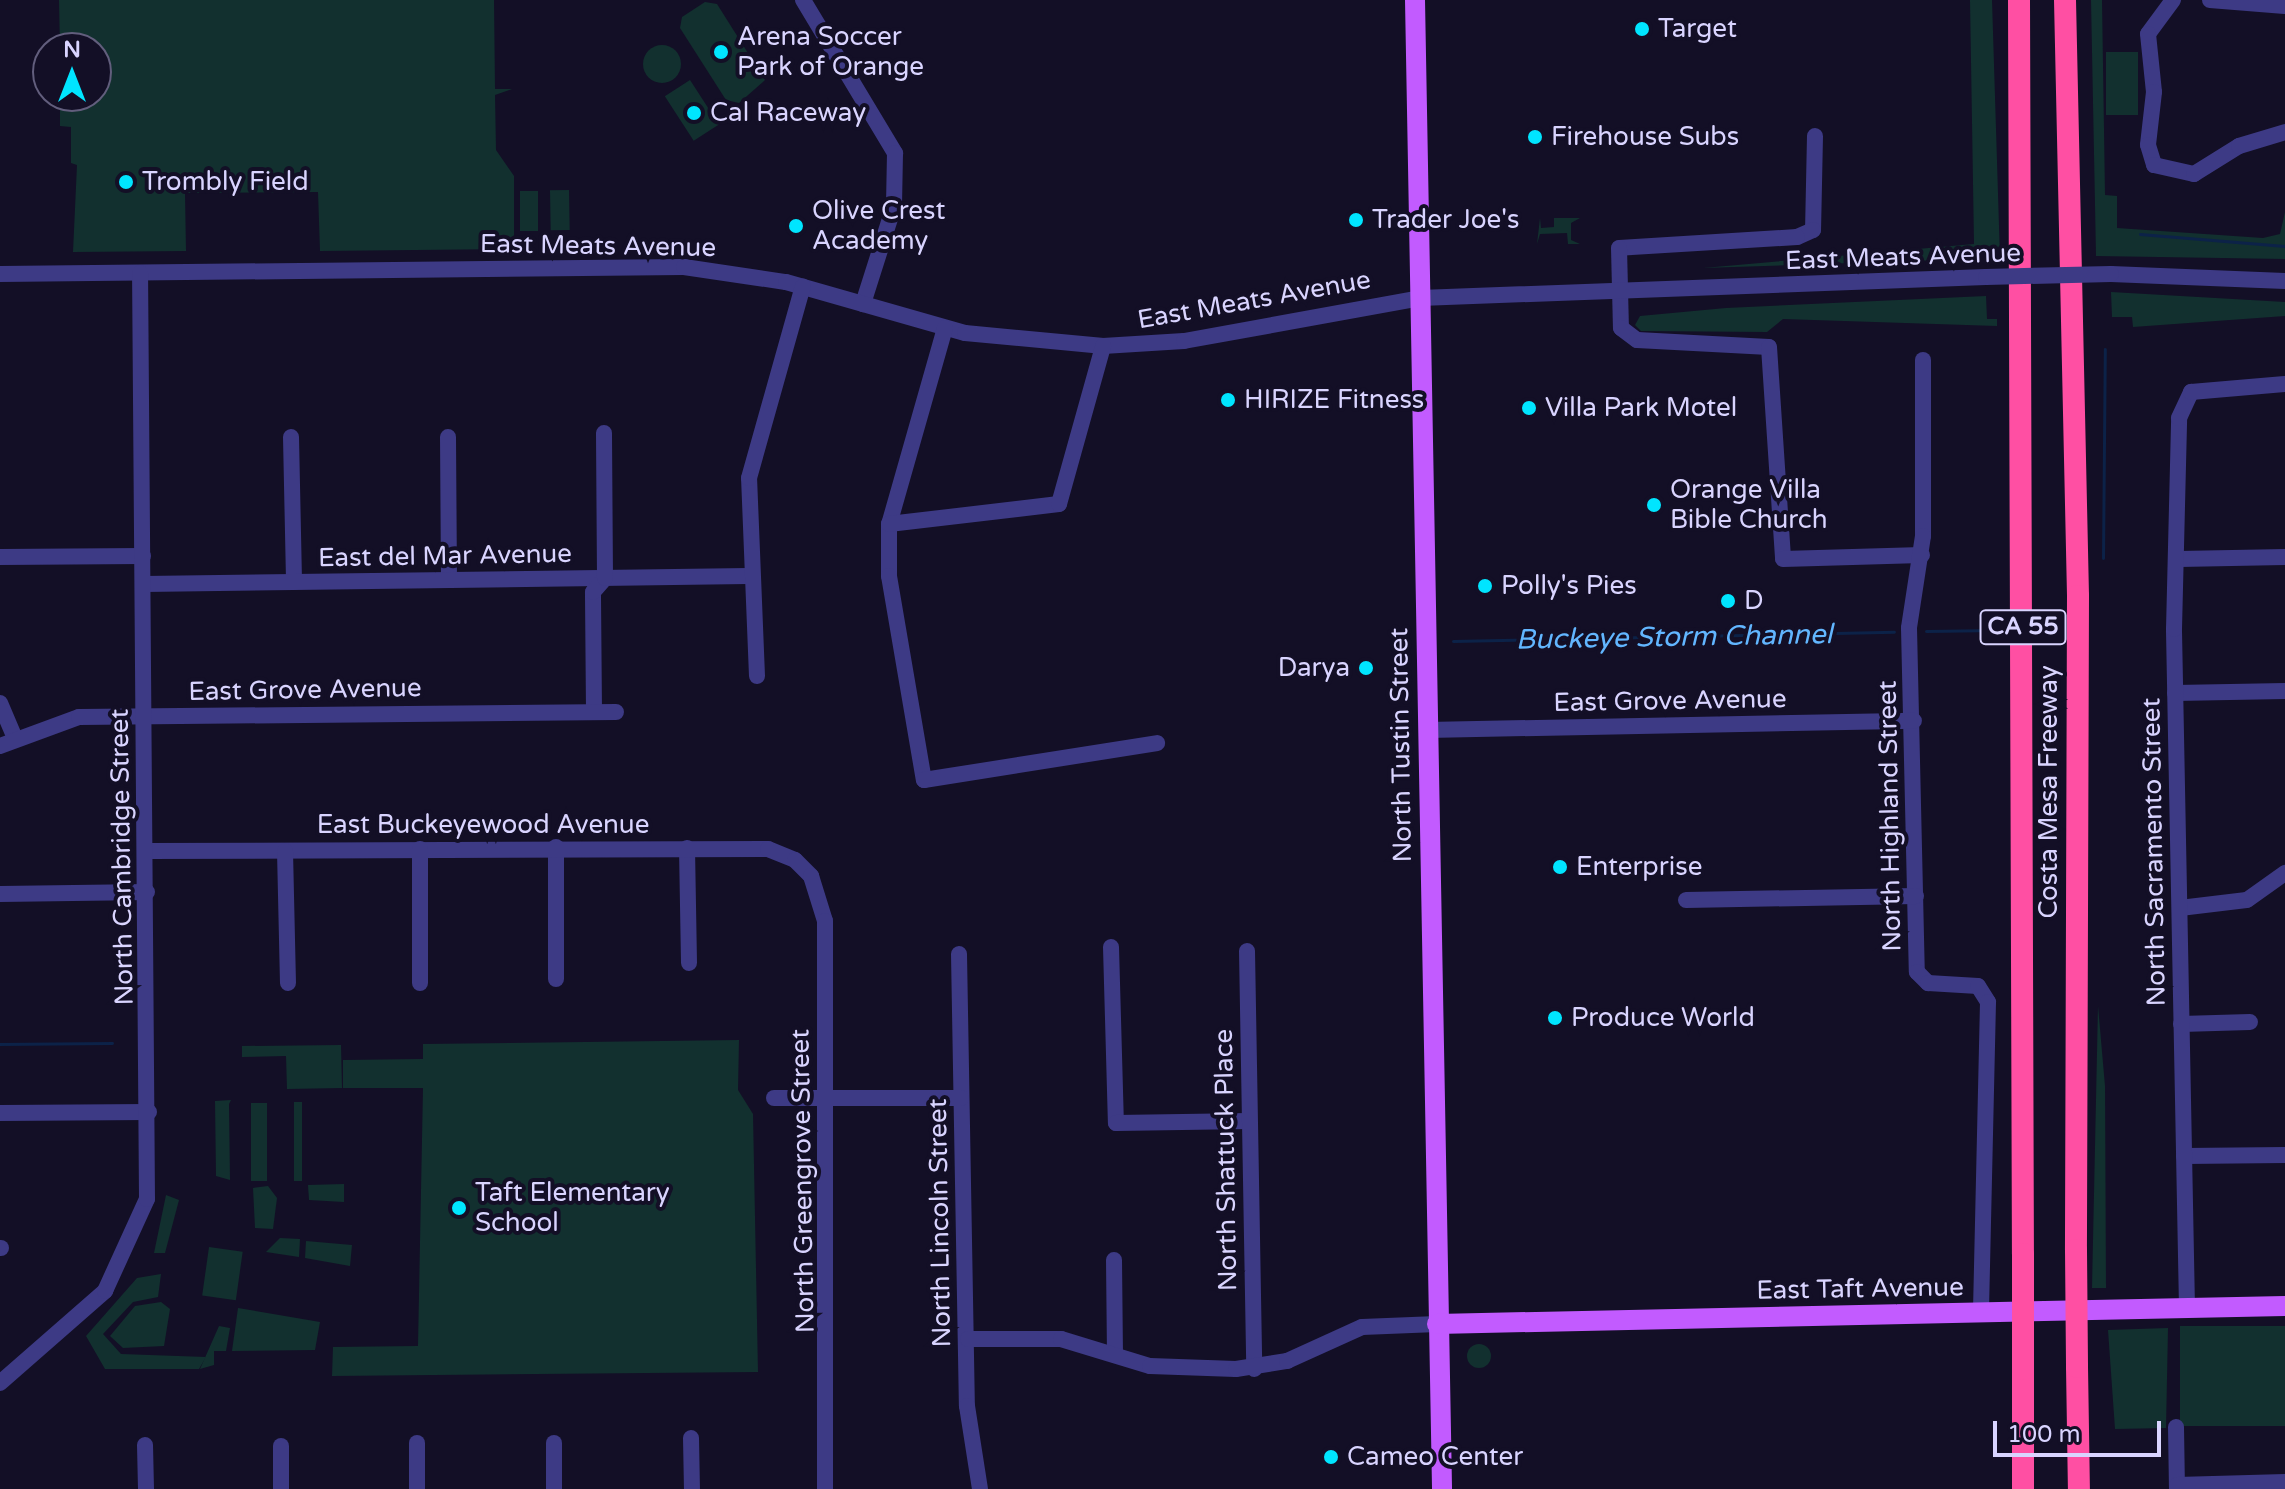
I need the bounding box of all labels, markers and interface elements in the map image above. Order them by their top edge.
place label: Target [1658,13,1737,45]
marker: Target [1633,20,1651,38]
place label: Arena Soccer Park of Orange [737,21,924,82]
north arrow [32,32,112,112]
text: N [63,37,81,63]
marker: Arena Soccer Park of Orange [712,43,730,61]
place label: Cal Raceway [710,97,866,129]
marker: Cal Raceway [685,104,703,122]
place label: Firehouse Subs [1551,121,1739,153]
marker: Firehouse Subs [1526,128,1544,146]
place label: Trombly Field [142,166,309,198]
marker: Trombly Field [117,173,135,191]
place label: Olive Crest Academy [812,195,945,256]
place label: Trader Joe's [1372,204,1520,236]
marker: Trader Joe's [1347,211,1365,229]
marker: Olive Crest Academy [787,217,805,235]
street label: East Meats Avenue [480,228,716,264]
street label: East Meats Avenue [1784,237,2022,277]
street label: East Meats Avenue [1135,264,1373,336]
place label: HIRIZE Fitness [1244,384,1424,416]
marker: HIRIZE Fitness [1219,391,1237,409]
place label: Villa Park Motel [1545,392,1737,424]
marker: Villa Park Motel [1520,399,1538,417]
place label: Orange Villa Bible Church [1670,474,1828,536]
marker: Orange Villa Bible Church [1645,496,1663,514]
street label: East del Mar Avenue [318,538,572,574]
place label: Polly's Pies [1501,570,1637,602]
marker: Polly's Pies [1476,577,1494,595]
place label: D [1744,585,1764,617]
marker: D [1719,592,1737,610]
road number: CA 55 [1979,607,2067,647]
water label: Buckeye Storm Channel [1515,617,1833,657]
street label: North Tustin Street [1383,627,1419,863]
place label: Darya [1278,652,1350,684]
marker: Darya [1357,659,1375,677]
street label: Costa Mesa Freeway [2033,665,2065,919]
street label: East Grove Avenue [188,672,422,708]
street label: North Highland Street [1872,680,1908,952]
street label: East Grove Avenue [1553,683,1787,719]
street label: North Sacramento Street [2136,697,2172,1007]
street label: North Cambridge Street [104,708,140,1006]
street label: East Buckeyewood Avenue [317,809,649,841]
place label: Enterprise [1576,851,1702,883]
marker: Enterprise [1551,858,1569,876]
place label: Produce World [1571,1002,1755,1034]
marker: Produce World [1546,1009,1564,1027]
street label: North Greengrove Street [785,1029,821,1333]
street label: North Shattuck Place [1208,1029,1244,1291]
street label: North Lincoln Street [922,1098,958,1348]
place label: Taft Elementary School [475,1177,670,1238]
marker: Taft Elementary School [450,1199,468,1217]
street label: East Taft Avenue [1756,1272,1964,1306]
scale bar [1997,1405,2165,1455]
text: 100 m [2007,1420,2081,1449]
place label: Cameo Center [1347,1441,1523,1473]
marker: Cameo Center [1322,1448,1340,1466]

